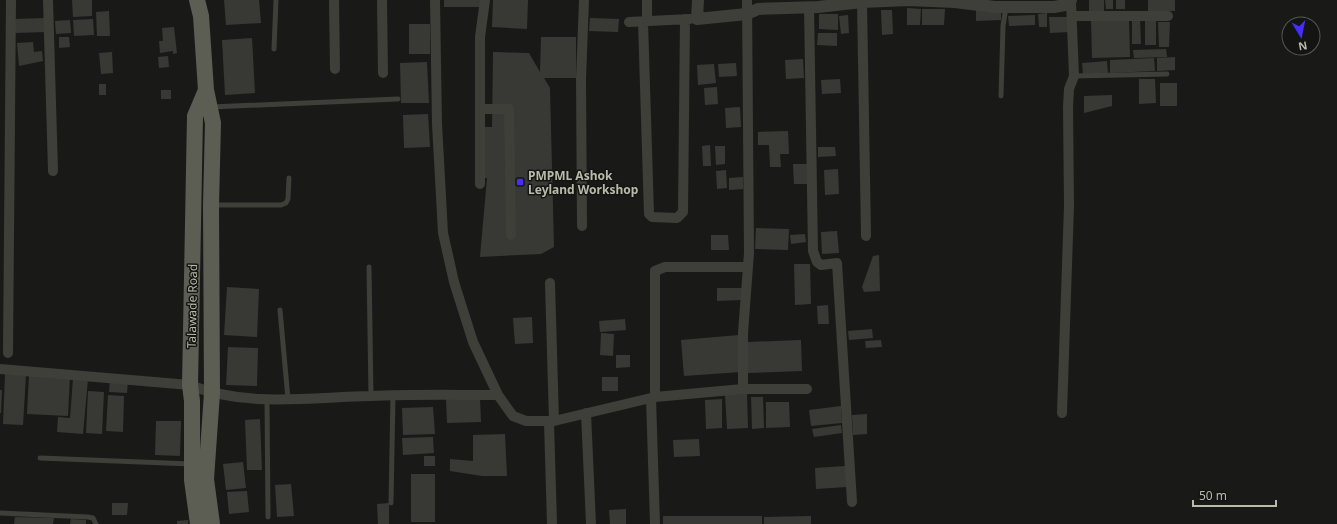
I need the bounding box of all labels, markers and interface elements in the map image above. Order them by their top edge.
north arrow [1281,16,1321,56]
text: N [1297,38,1309,55]
place label: PMPML Ashok Leyland Workshop [528,167,639,198]
marker: PMPML Ashok Leyland Workshop [515,177,525,187]
street label: Talawade Road [183,264,201,348]
scale bar [1193,482,1276,508]
text: 50 m [1199,487,1227,504]

